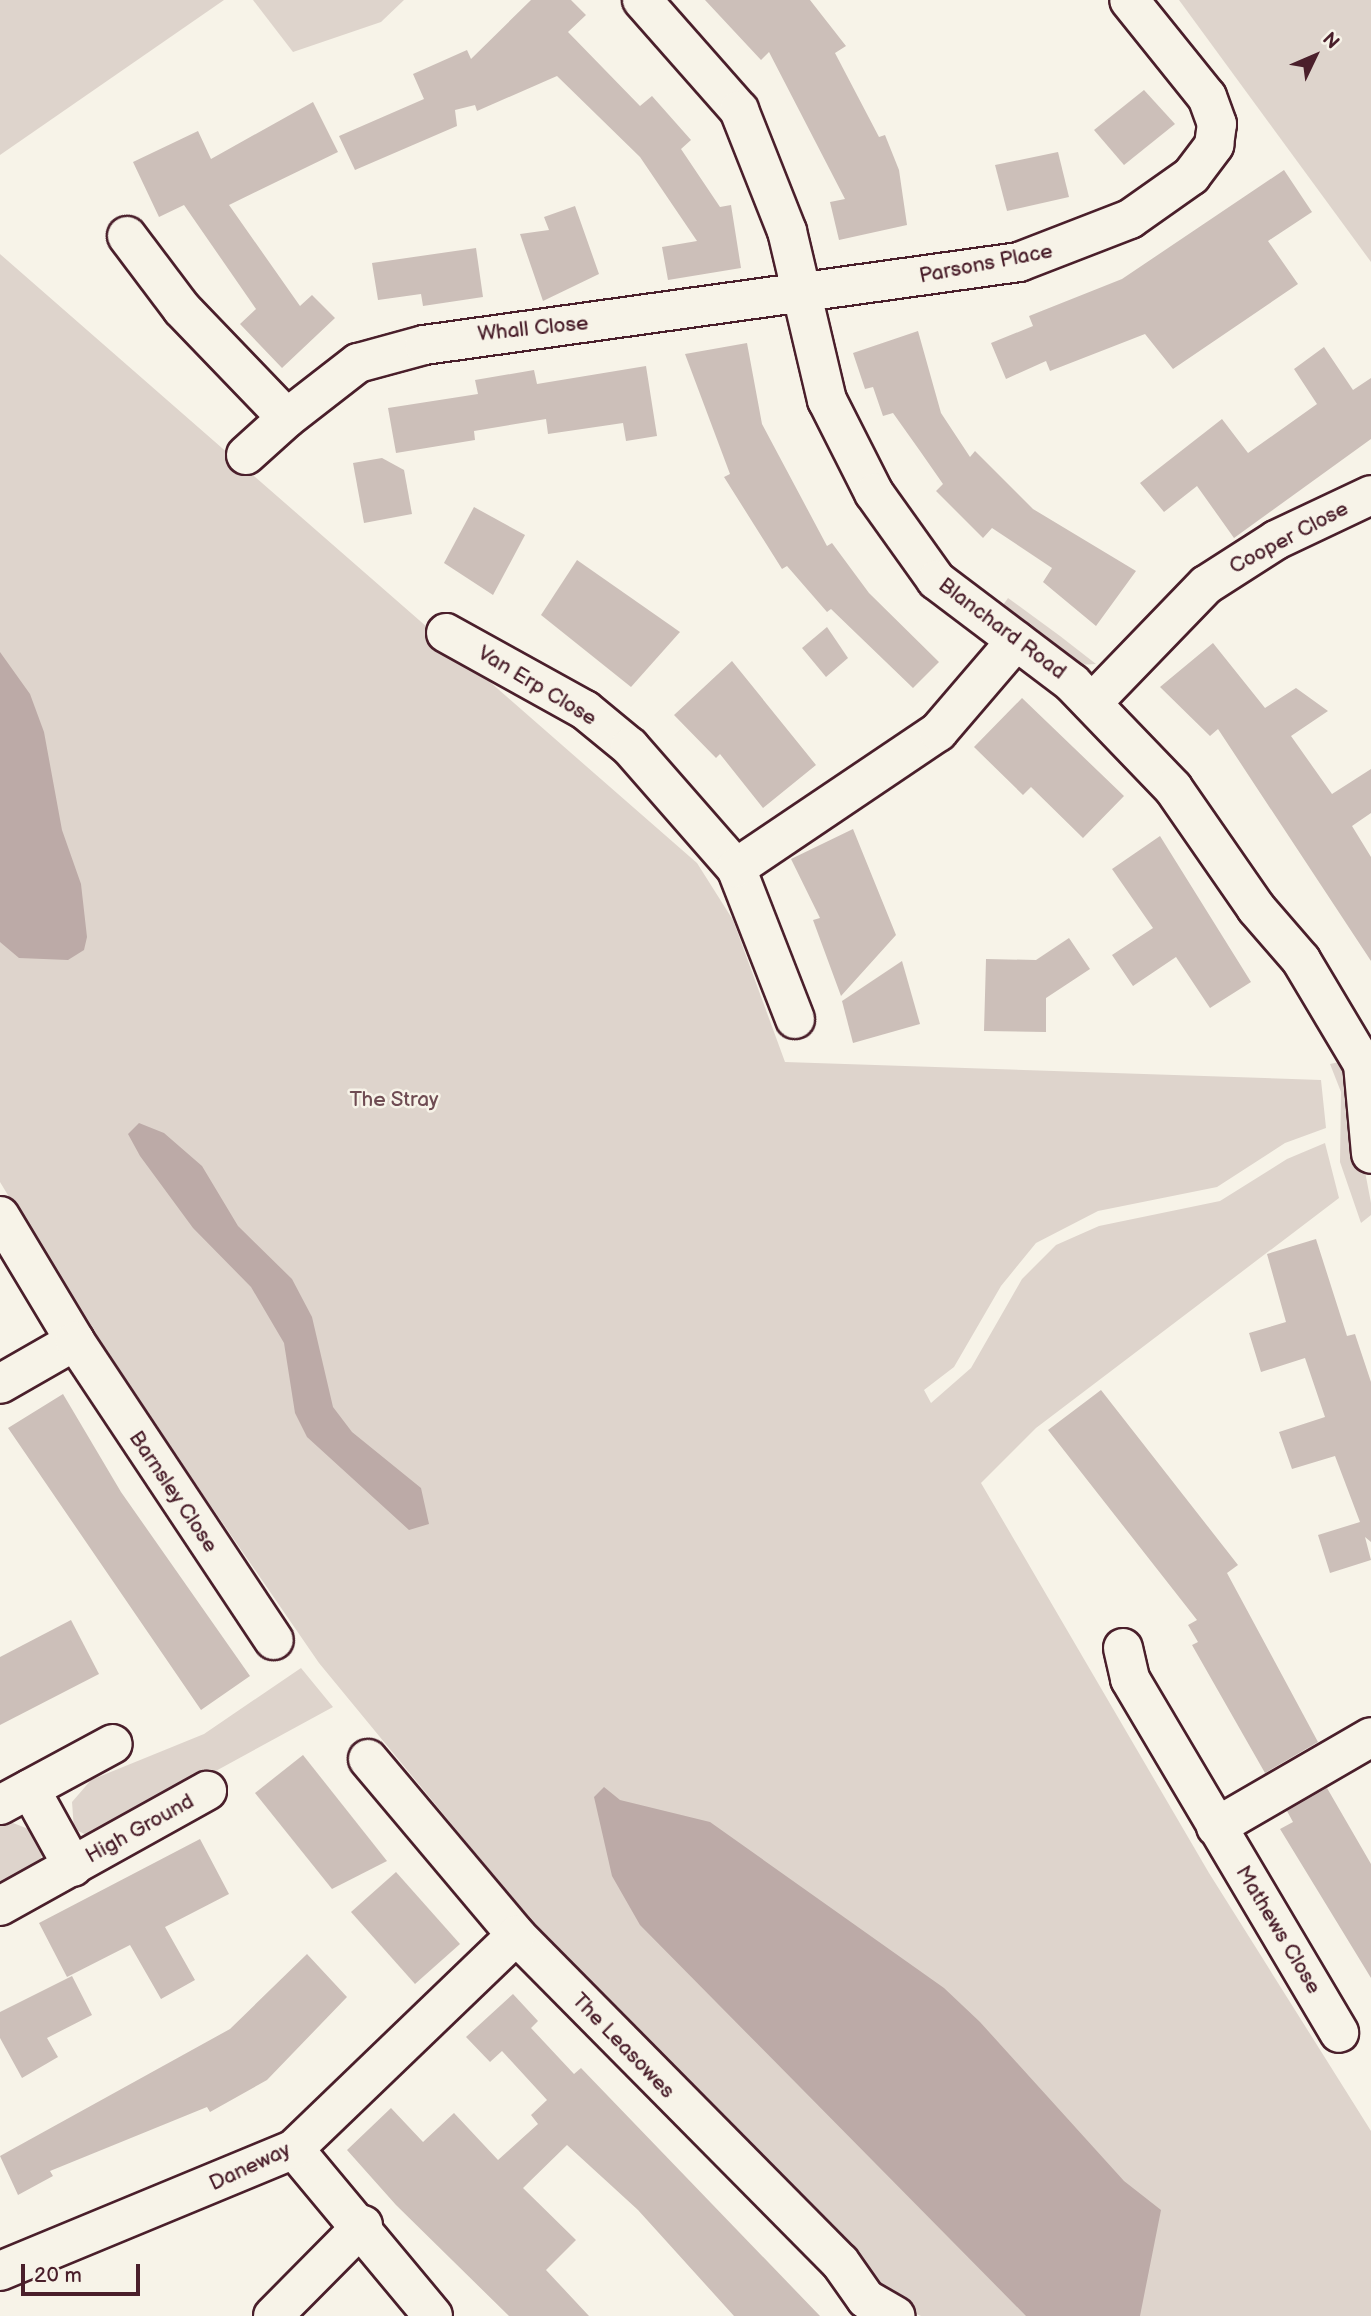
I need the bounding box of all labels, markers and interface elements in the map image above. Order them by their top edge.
north arrow [1280,21,1350,91]
text: N [1317,28,1344,54]
street label: Parsons Place [917,239,1055,289]
street label: Whall Close [476,311,590,347]
street label: Cooper Close [1225,496,1353,580]
street label: Blanchard Road [933,573,1071,685]
street label: Van Erp Close [473,641,601,731]
park label: The Stray [349,1087,439,1113]
street label: Barnsley Close [123,1426,223,1558]
street label: High Ground [81,1789,199,1869]
street label: Mathews Close [1230,1861,1326,1999]
street label: The Leasowes [567,1988,679,2104]
street label: Daneway [205,2137,295,2197]
scale bar [24,2250,144,2294]
text: 20 m [34,2263,82,2288]

